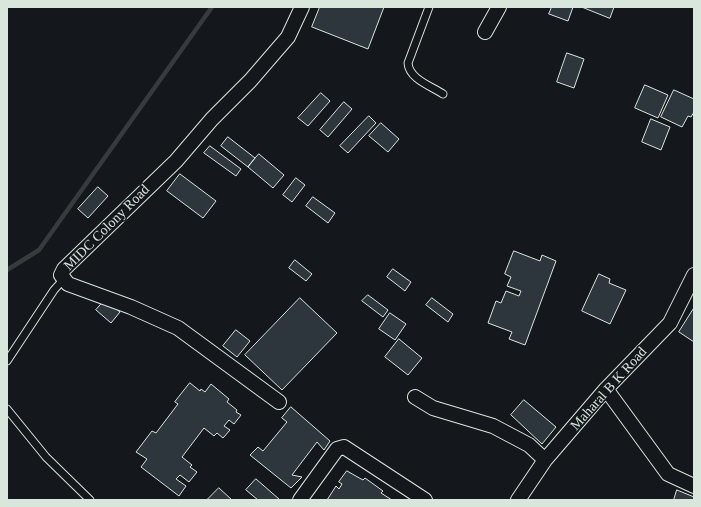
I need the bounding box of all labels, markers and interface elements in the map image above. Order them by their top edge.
street label: MIDC Colony Road [61,182,153,274]
street label: Maharal B K Road [567,344,651,434]

